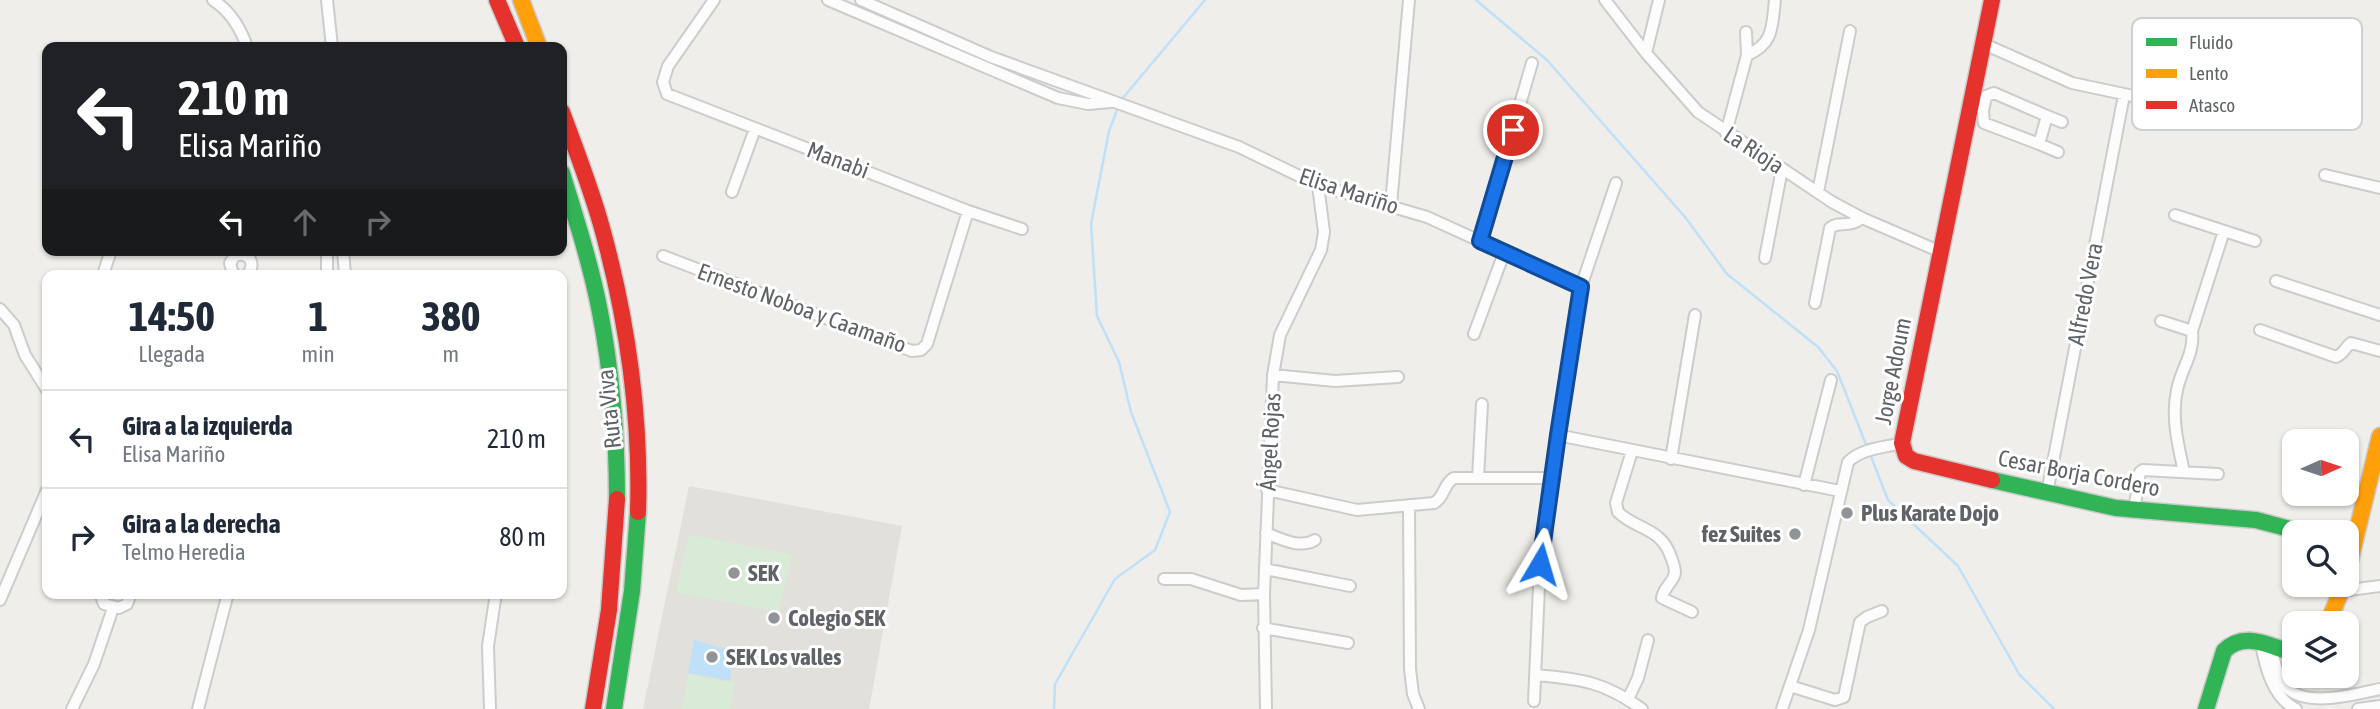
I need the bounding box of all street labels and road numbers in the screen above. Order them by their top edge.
street label: La Rioja [1719,121,1789,179]
street label: Manabi [803,136,873,184]
street label: Elisa Mariño [1296,163,1402,219]
street label: Alfredo Vera [2062,241,2108,347]
street label: Ernesto Noboa y Caamaño [694,258,910,358]
street label: Jorge Adoum [1870,316,1916,426]
street label: Ruta Viva [592,368,626,450]
street label: Ángel Rojas [1254,392,1286,492]
street label: Cesar Borja Cordero [1996,445,2162,501]

